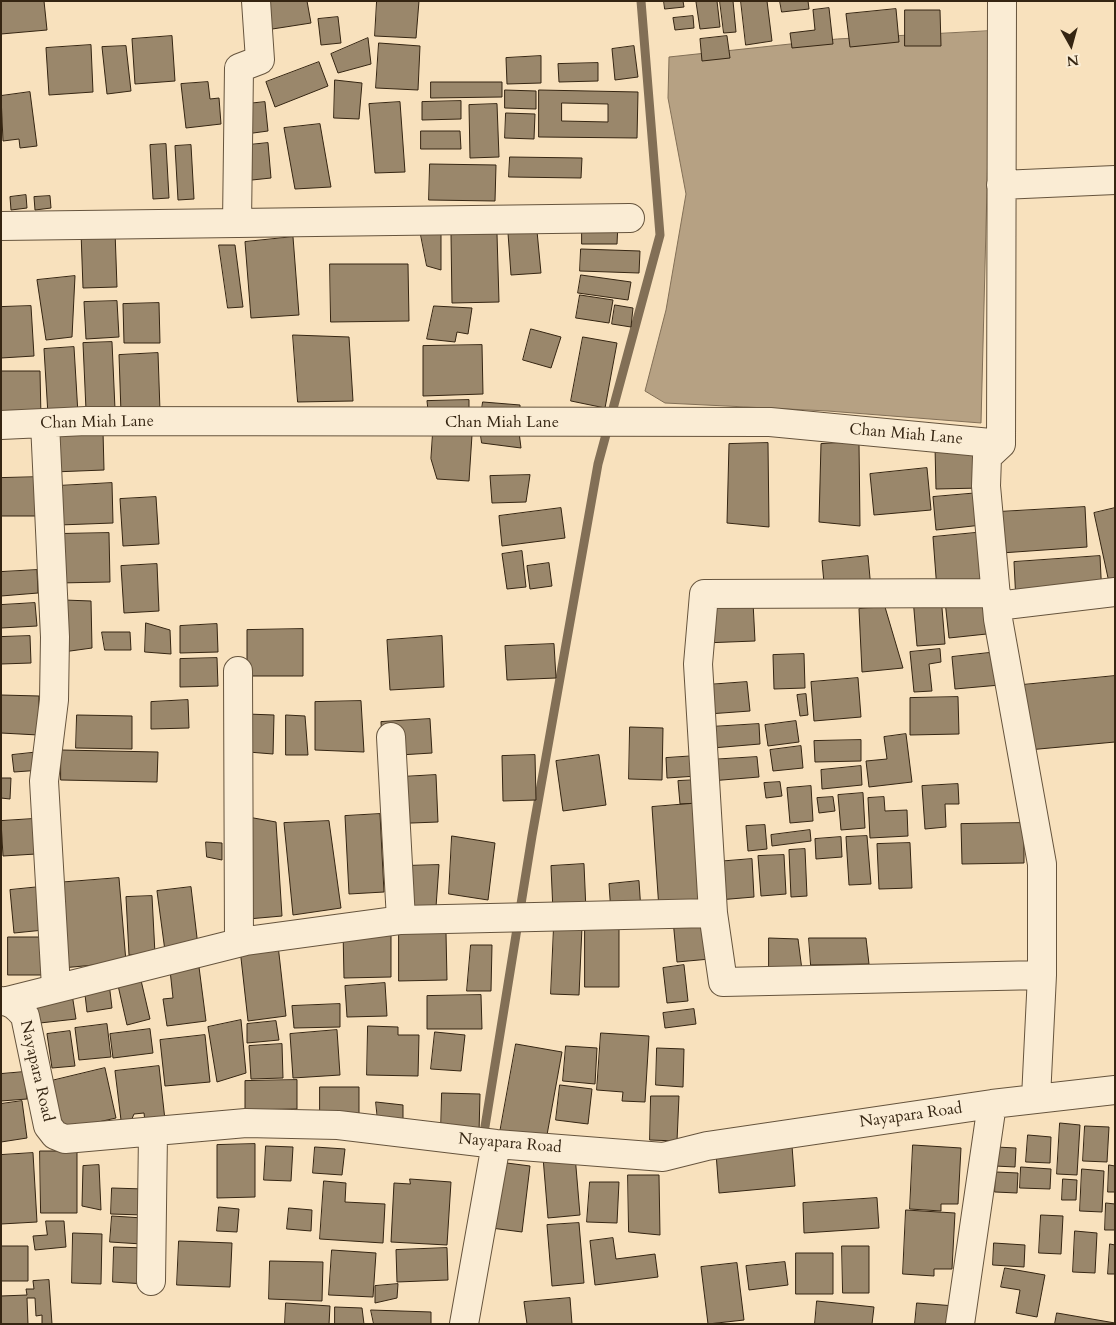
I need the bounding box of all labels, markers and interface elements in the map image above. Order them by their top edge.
north arrow [1046,20,1096,70]
text: N [1066,50,1080,71]
street label: Chan Miah Lane [40,412,154,434]
street label: Chan Miah Lane [445,413,559,433]
street label: Chan Miah Lane [848,420,964,450]
street label: Nayapara Road [15,1018,57,1124]
street label: Nayapara Road [858,1099,964,1133]
street label: Nayapara Road [458,1130,562,1158]

